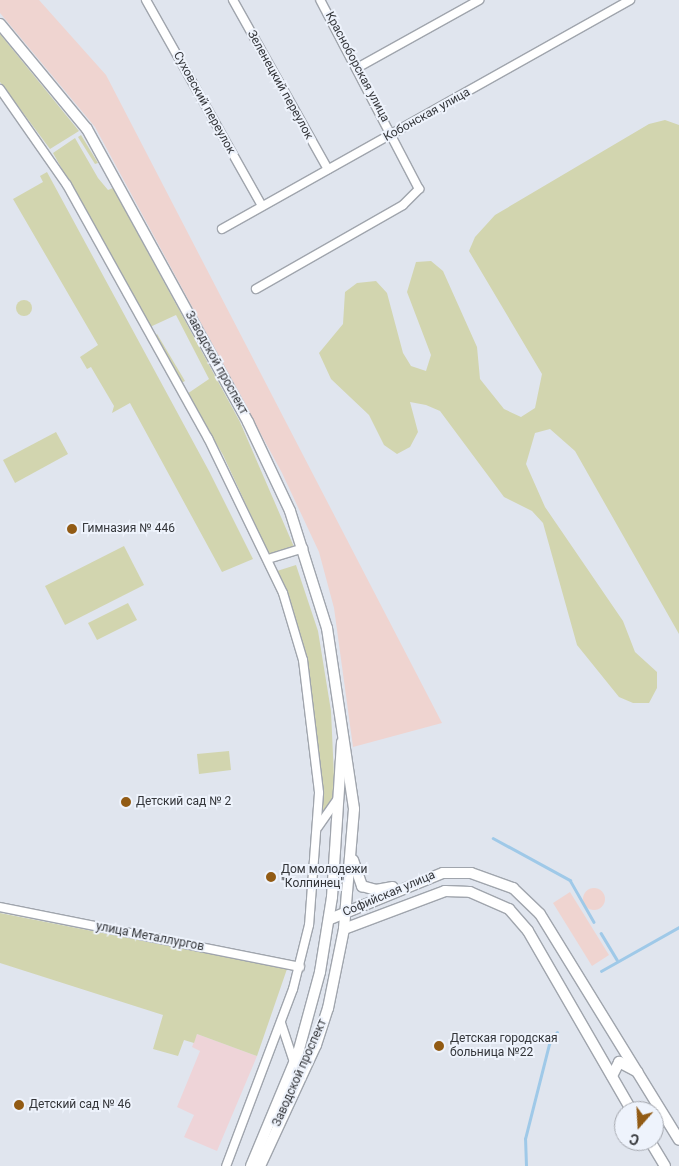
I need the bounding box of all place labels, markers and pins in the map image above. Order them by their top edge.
place label: Гимназия № 446 [82,522,175,536]
marker: Гимназия № 446 [66,523,78,535]
place label: Детский сад № 2 [136,795,231,809]
marker: Детский сад № 2 [120,796,132,808]
place label: Дом молодежи "Колпинец" [281,863,367,891]
marker: Дом молодежи "Колпинец" [265,871,277,883]
place label: Детская городская больница №22 [450,1032,558,1060]
marker: Детская городская больница №22 [432,1039,446,1053]
place label: Детский сад № 46 [29,1098,131,1112]
marker: Детский сад № 46 [13,1099,25,1111]

